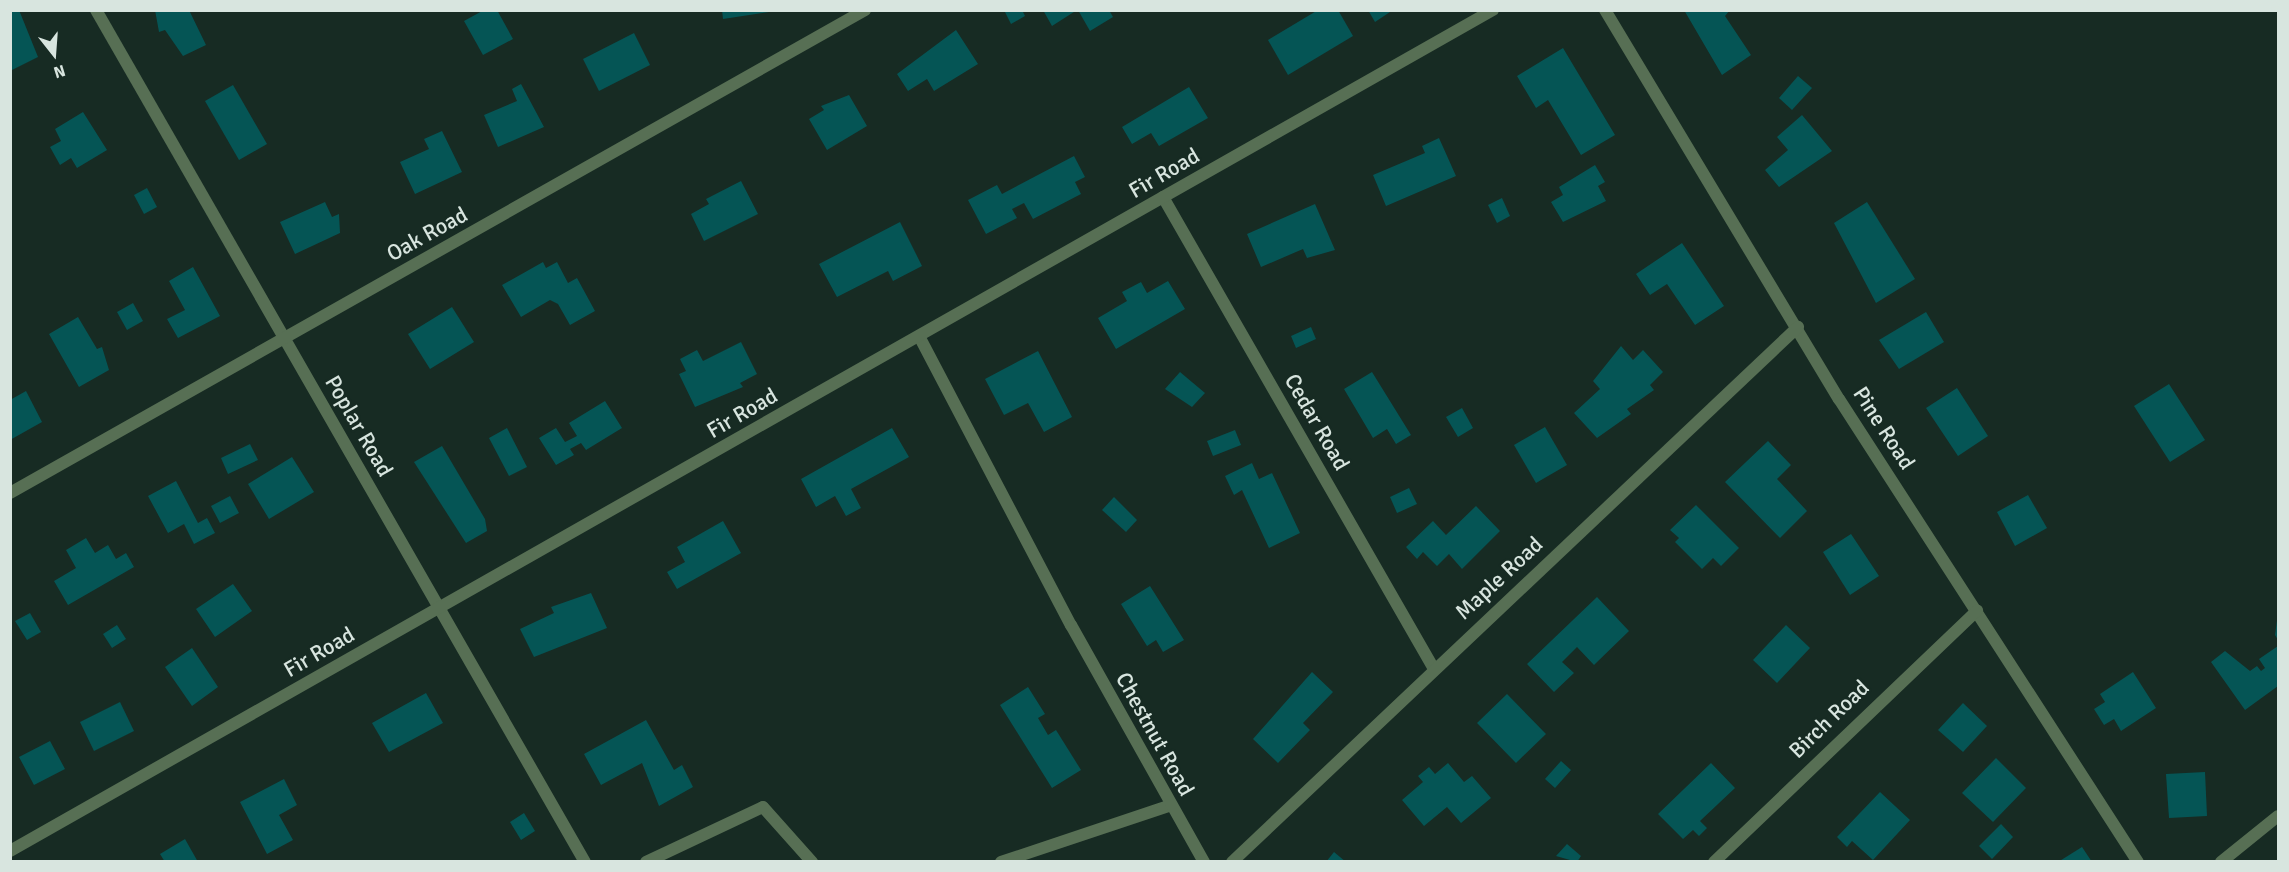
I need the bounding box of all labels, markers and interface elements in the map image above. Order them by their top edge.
north arrow [24,24,84,84]
text: N [51,60,68,82]
street label: Fir Road [1124,142,1204,204]
street label: Oak Road [382,201,472,267]
street label: Cedar Road [1279,369,1355,475]
street label: Poplar Road [319,371,399,481]
street label: Fir Road [702,382,782,444]
street label: Pine Road [1847,382,1921,474]
street label: Maple Road [1450,531,1548,625]
street label: Fir Road [279,621,359,683]
street label: Chestnut Road [1110,668,1200,800]
street label: Birch Road [1783,674,1875,764]

